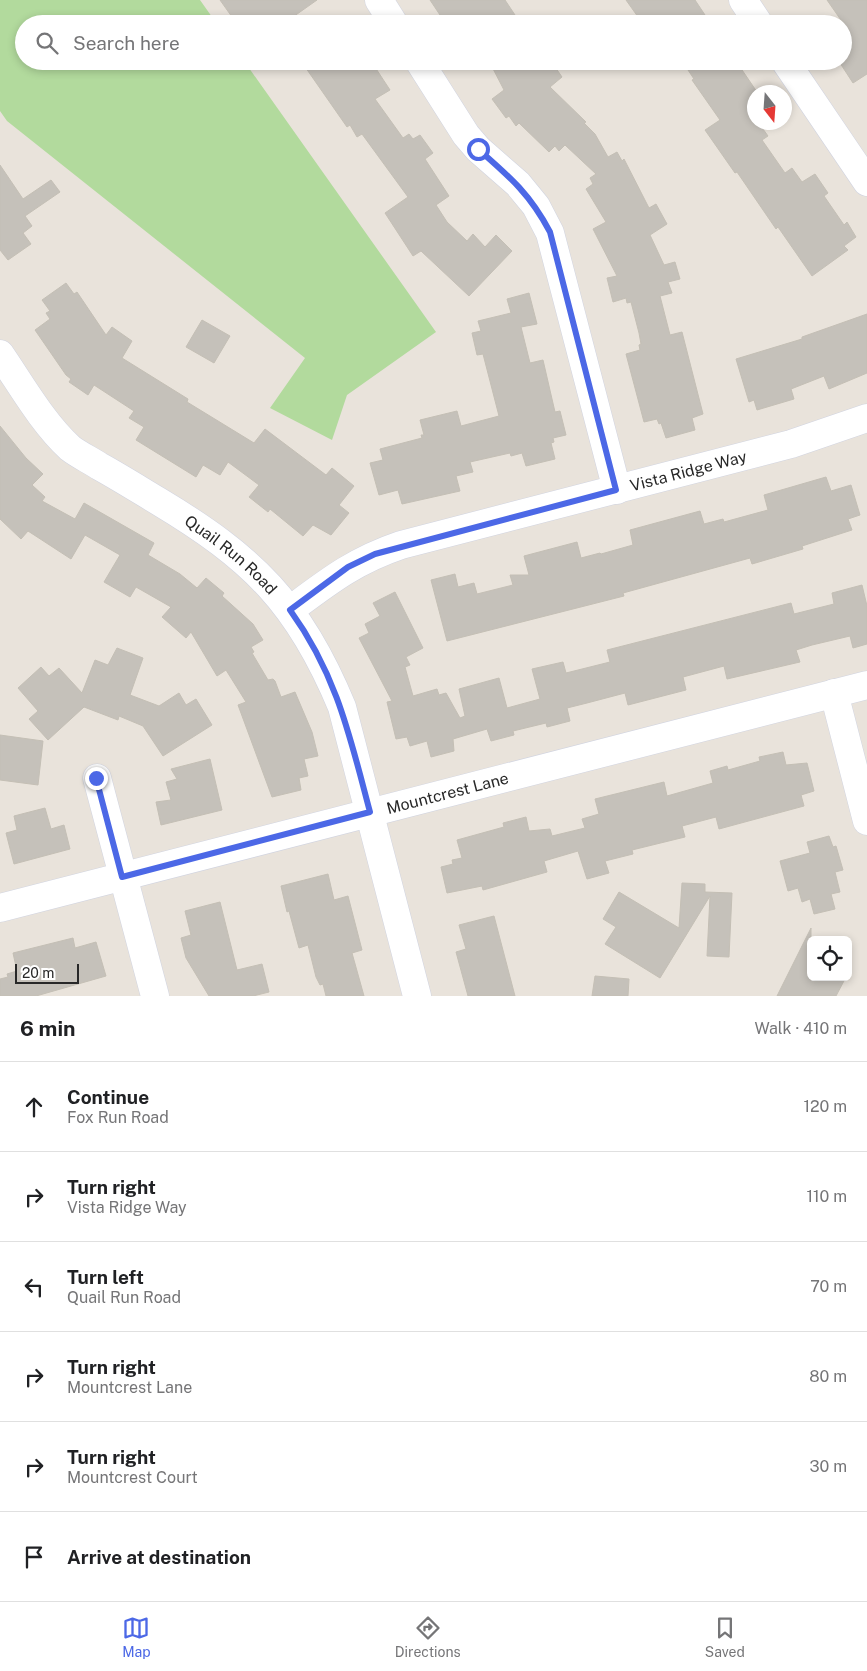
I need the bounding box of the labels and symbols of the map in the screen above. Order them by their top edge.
north arrow [747,85,792,130]
route start [467,138,490,161]
street label: Vista Ridge Way [628,446,749,495]
street label: Quail Run Road [181,511,281,598]
route end [85,767,108,790]
street label: Mountcrest Lane [384,768,511,818]
scale bar [15,961,79,984]

